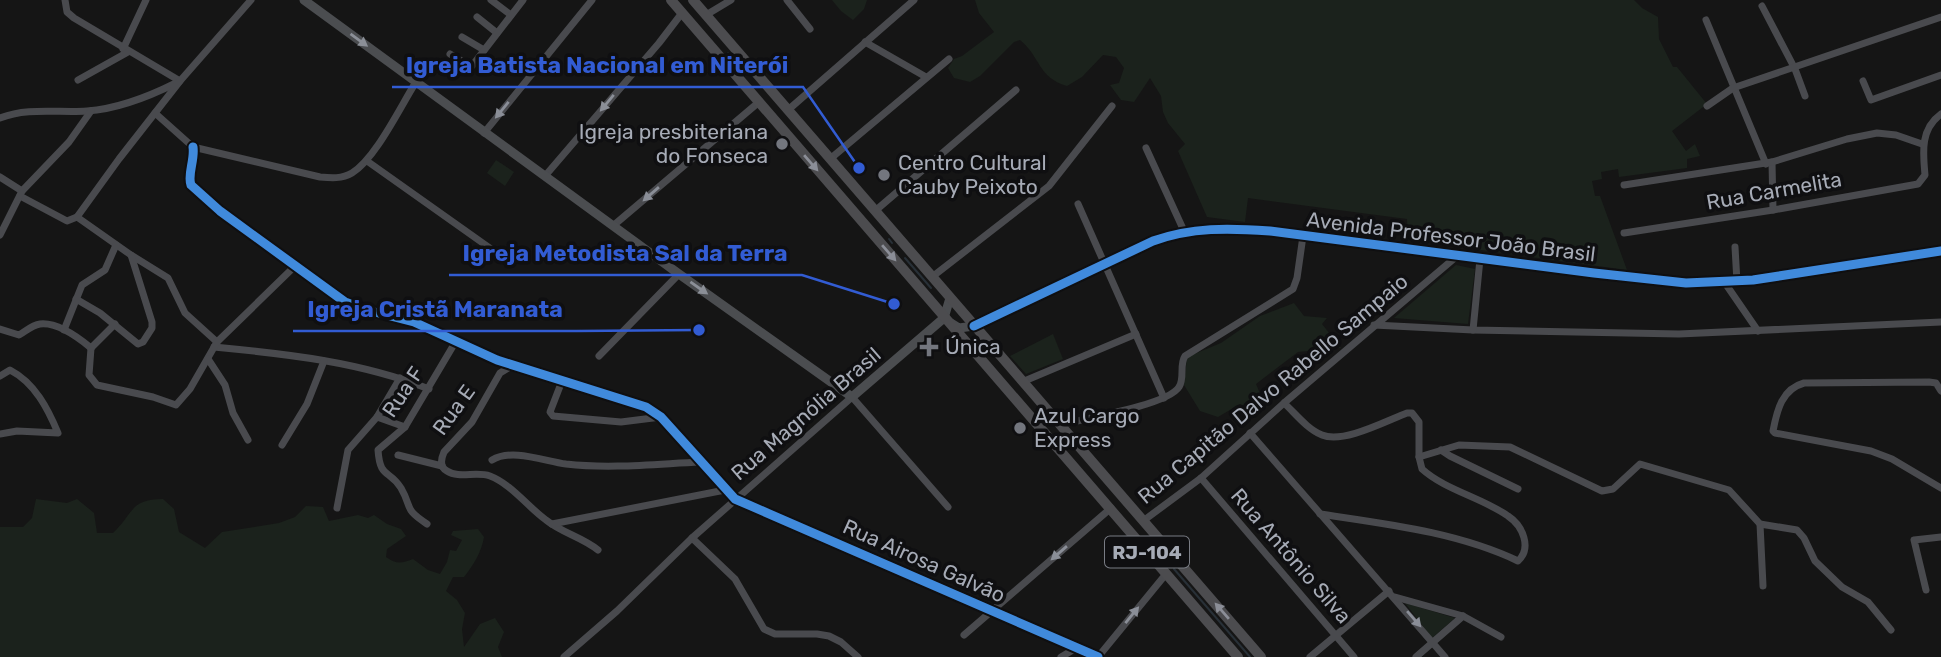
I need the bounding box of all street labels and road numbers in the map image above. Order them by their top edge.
street label: Rua Carmelita [1704,166,1844,215]
street label: Avenida Professor João Brasil [1305,206,1597,267]
street label: Rua Capitão Dalvo Rabello Sampaio [1133,268,1413,509]
street label: Rua Magnólia Brasil [726,342,886,485]
street label: Rua F [377,362,428,422]
street label: Rua E [427,380,480,440]
street label: Rua Antônio Silva [1226,483,1357,628]
street label: Rua Airosa Galvão [839,514,1009,608]
road number: RJ-104 [1105,537,1189,568]

